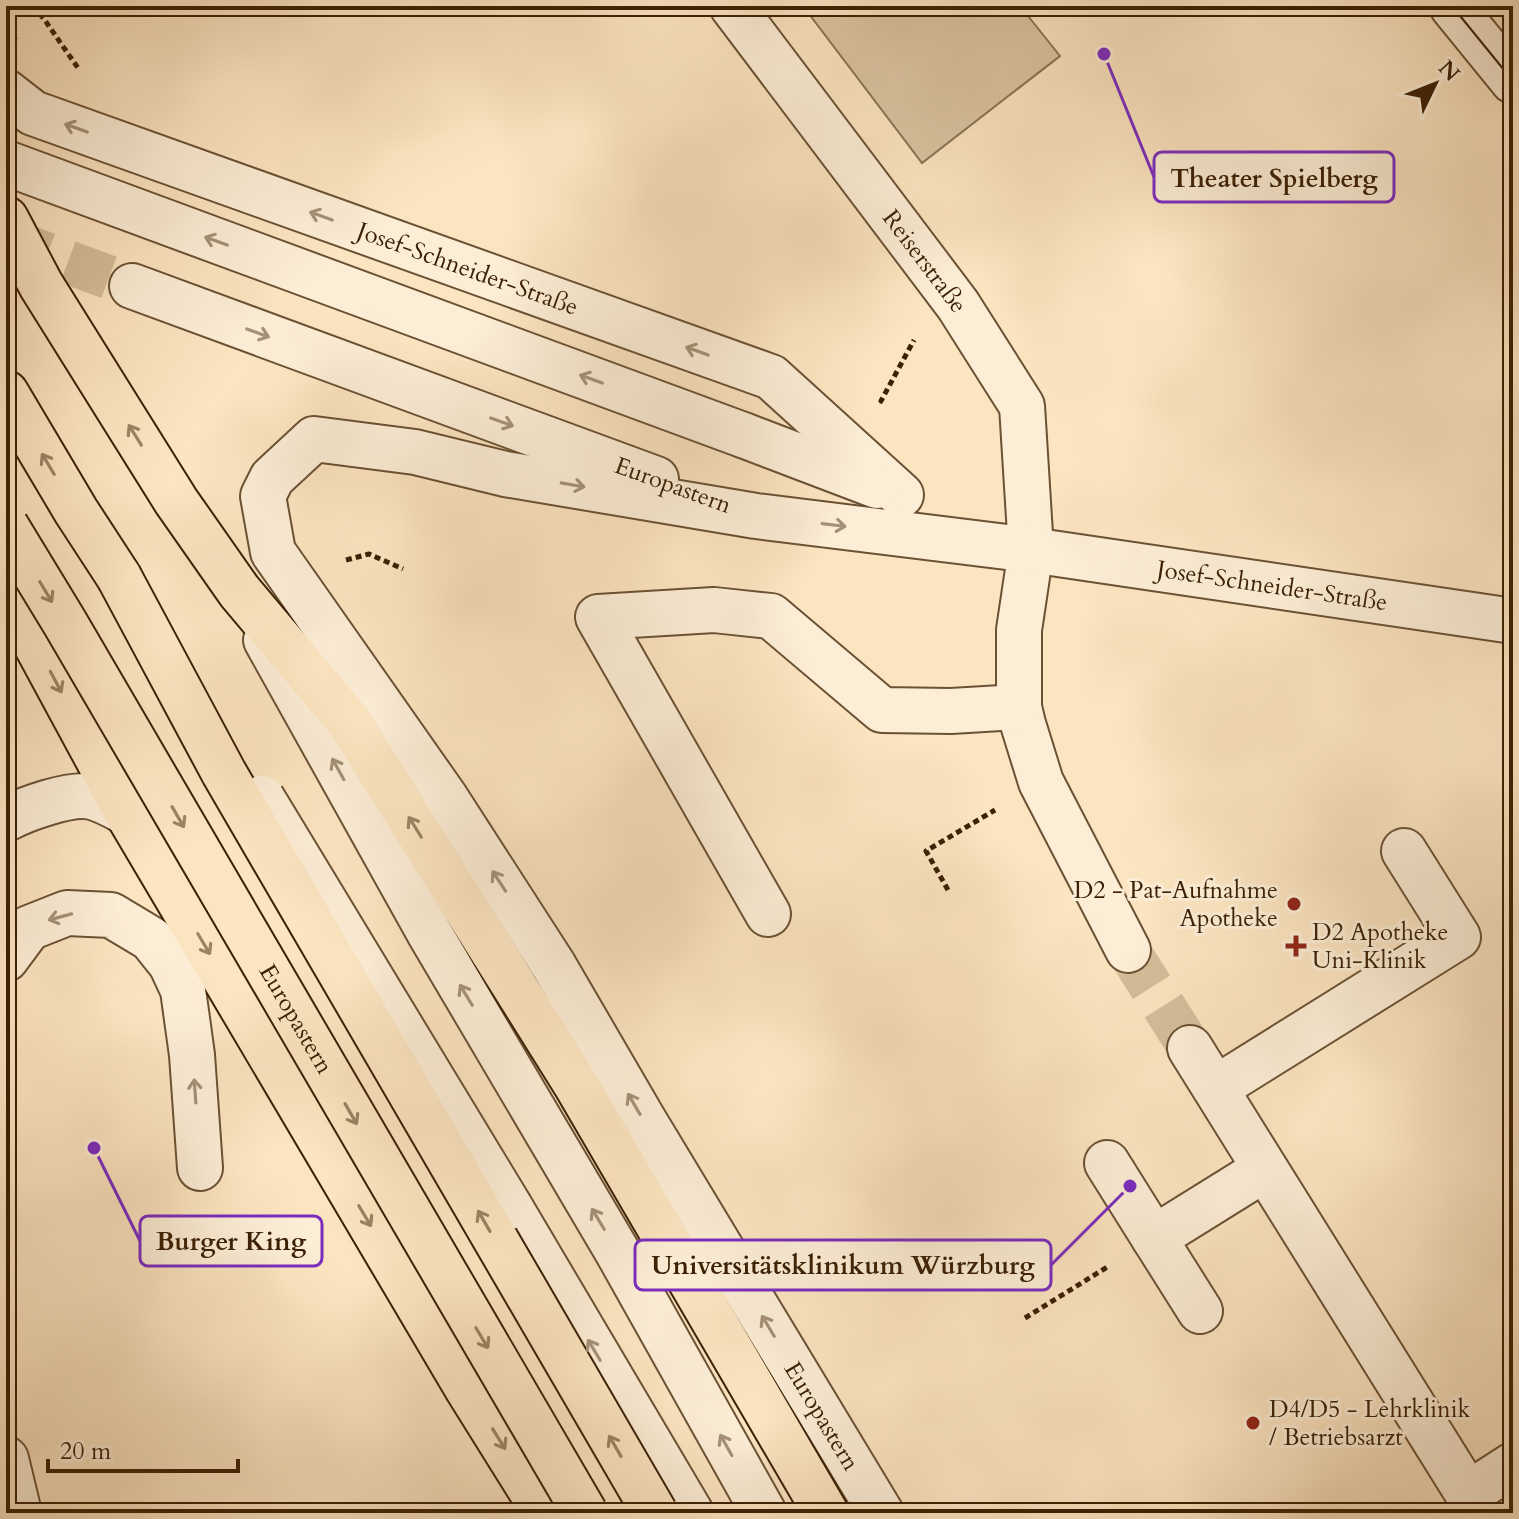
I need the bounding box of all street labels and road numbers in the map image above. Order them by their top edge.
street label: Reiserstraße [875,203,975,319]
street label: Josef-Schneider-Straße [350,213,583,324]
street label: Europastern [610,449,736,522]
street label: Josef-Schneider-Straße [1152,552,1390,619]
street label: Europastern [251,958,341,1080]
street label: Europastern [776,1356,867,1477]

